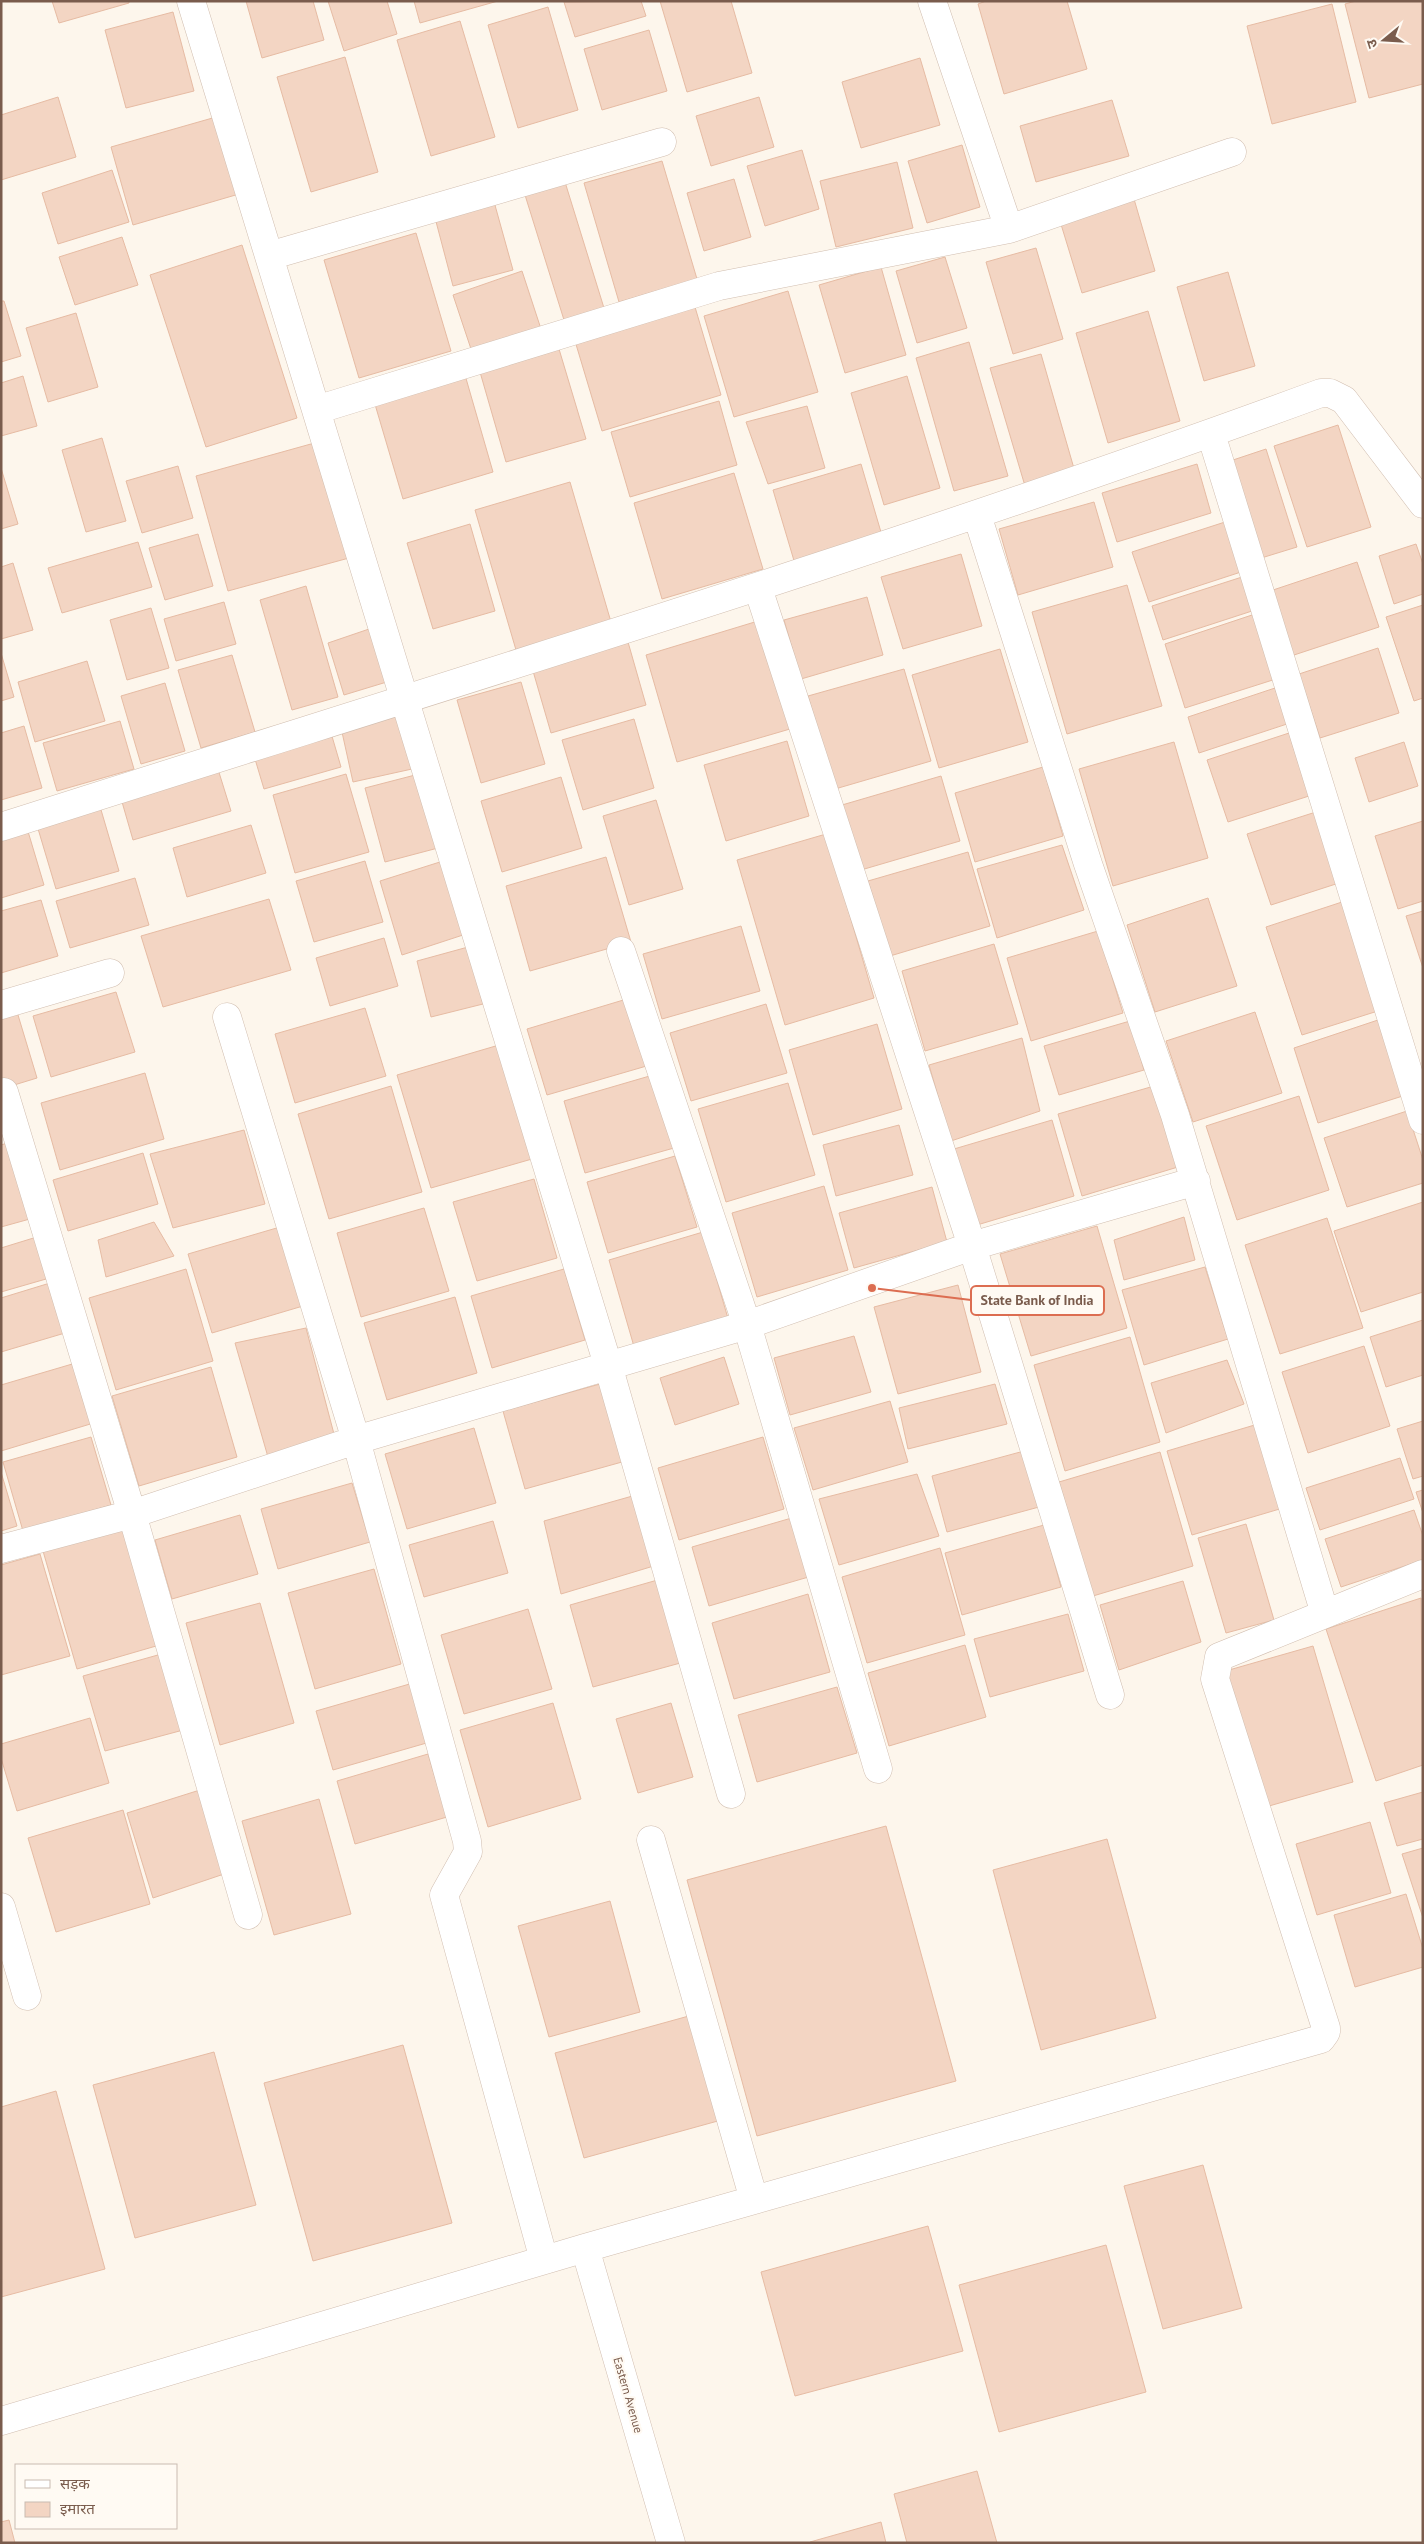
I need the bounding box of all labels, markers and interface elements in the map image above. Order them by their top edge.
north arrow [1359,15,1409,65]
text: उ [1362,37,1381,51]
callout: State Bank of India [971,1286,1104,1315]
text: State Bank of India [981,1291,1093,1309]
street label: Eastern Avenue [610,2355,646,2435]
legend [15,2464,178,2529]
text: सड़क [60,2474,90,2493]
text: इमारत [60,2499,95,2518]

